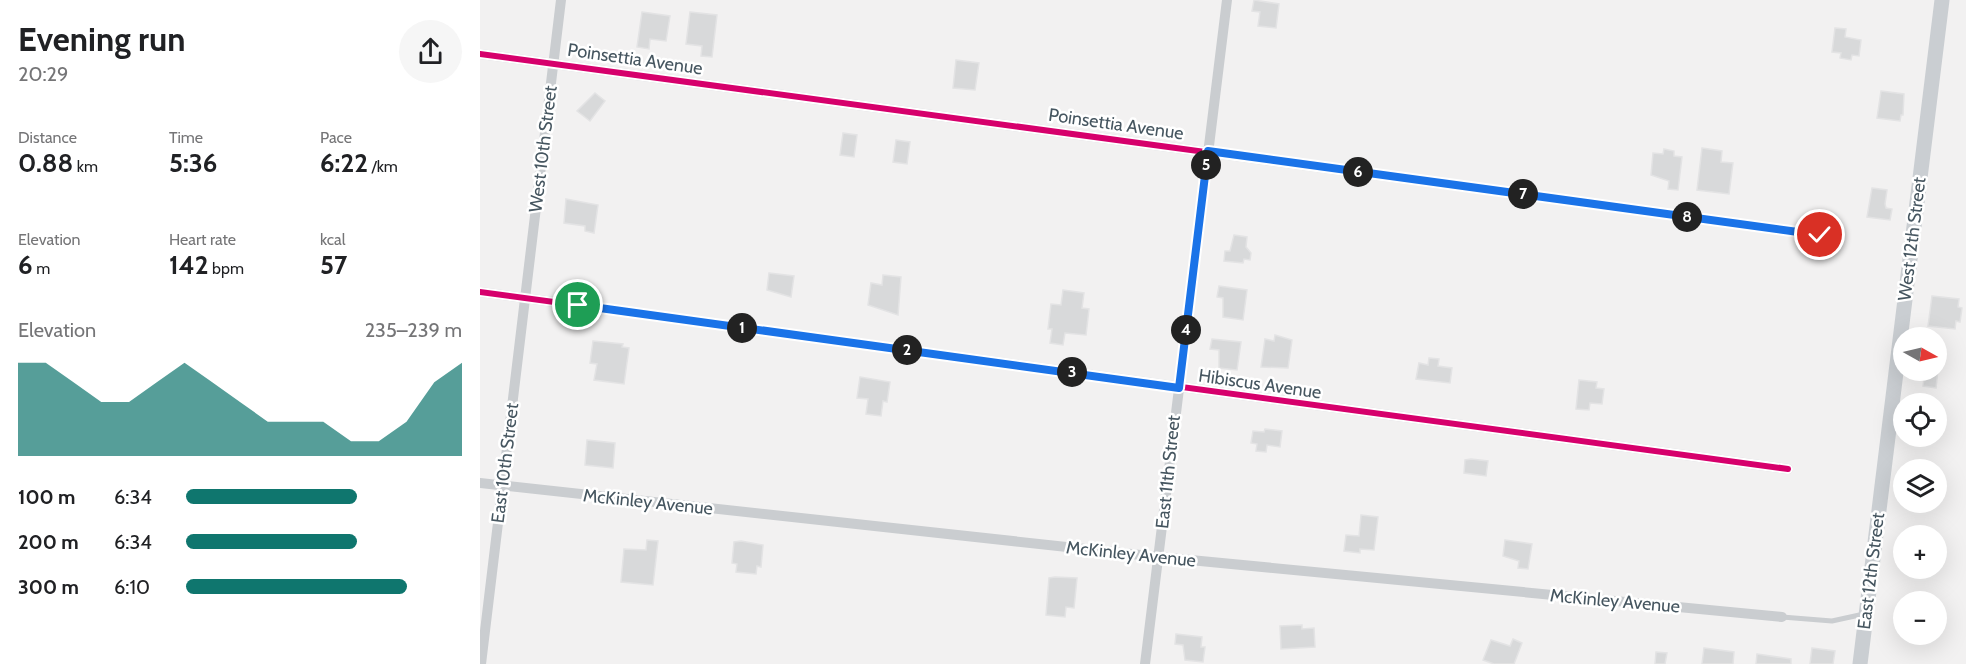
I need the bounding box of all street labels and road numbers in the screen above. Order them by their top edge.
street label: Poinsettia Avenue [566,39,704,79]
street label: West 10th Street [524,84,562,214]
street label: Poinsettia Avenue [1047,104,1185,144]
street label: West 12th Street [1893,176,1931,302]
street label: Hibiscus Avenue [1197,364,1323,404]
street label: East 10th Street [487,402,523,524]
street label: East 11th Street [1151,414,1185,530]
street label: McKinley Avenue [582,484,714,520]
street label: East 12th Street [1853,511,1889,631]
street label: McKinley Avenue [1065,536,1197,572]
street label: McKinley Avenue [1549,584,1681,618]

